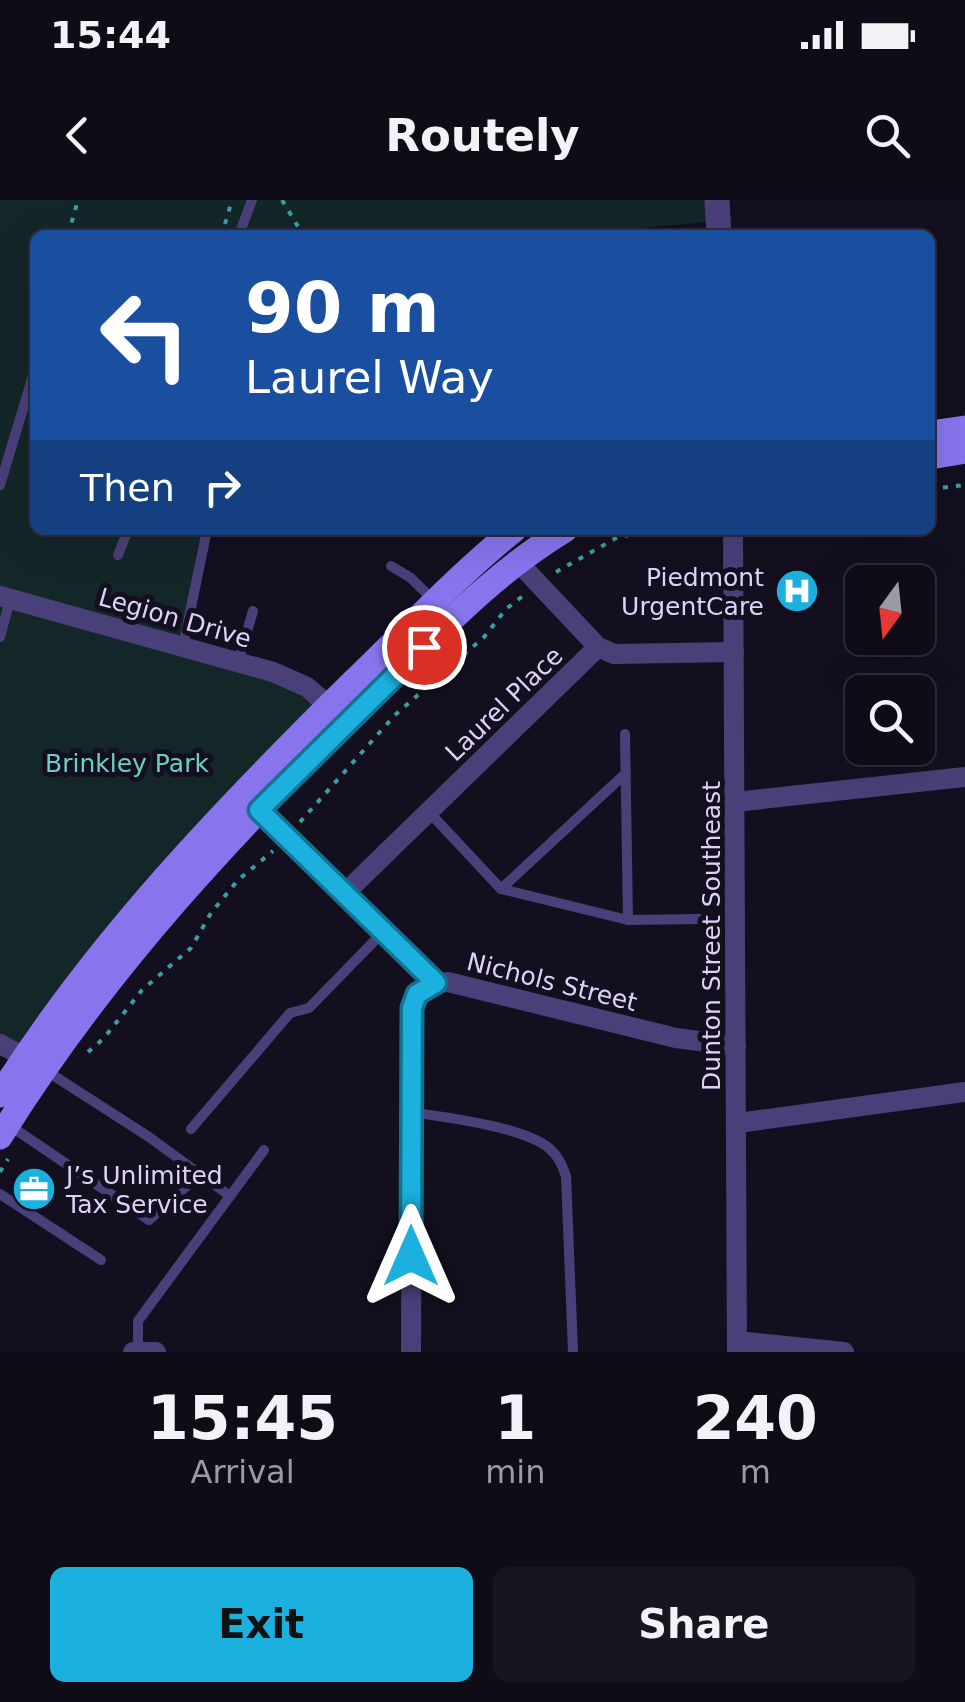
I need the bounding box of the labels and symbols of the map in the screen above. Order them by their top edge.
place label: Piedmont UrgentCare [621,563,764,621]
north arrow [845,565,935,655]
hospital icon: Piedmont UrgentCare [774,568,820,614]
street label: Legion Drive [95,582,255,654]
pin [382,605,467,690]
street label: Laurel Place [439,641,569,767]
park label: Brinkley Park [45,749,209,778]
street label: Dunton Street Southeast [697,781,726,1091]
street label: Nichols Street [464,947,640,1017]
place label: J’s Unlimited Tax Service [64,1161,223,1219]
office icon: J’s Unlimited Tax Service [11,1166,57,1212]
position arrow [359,1204,463,1308]

